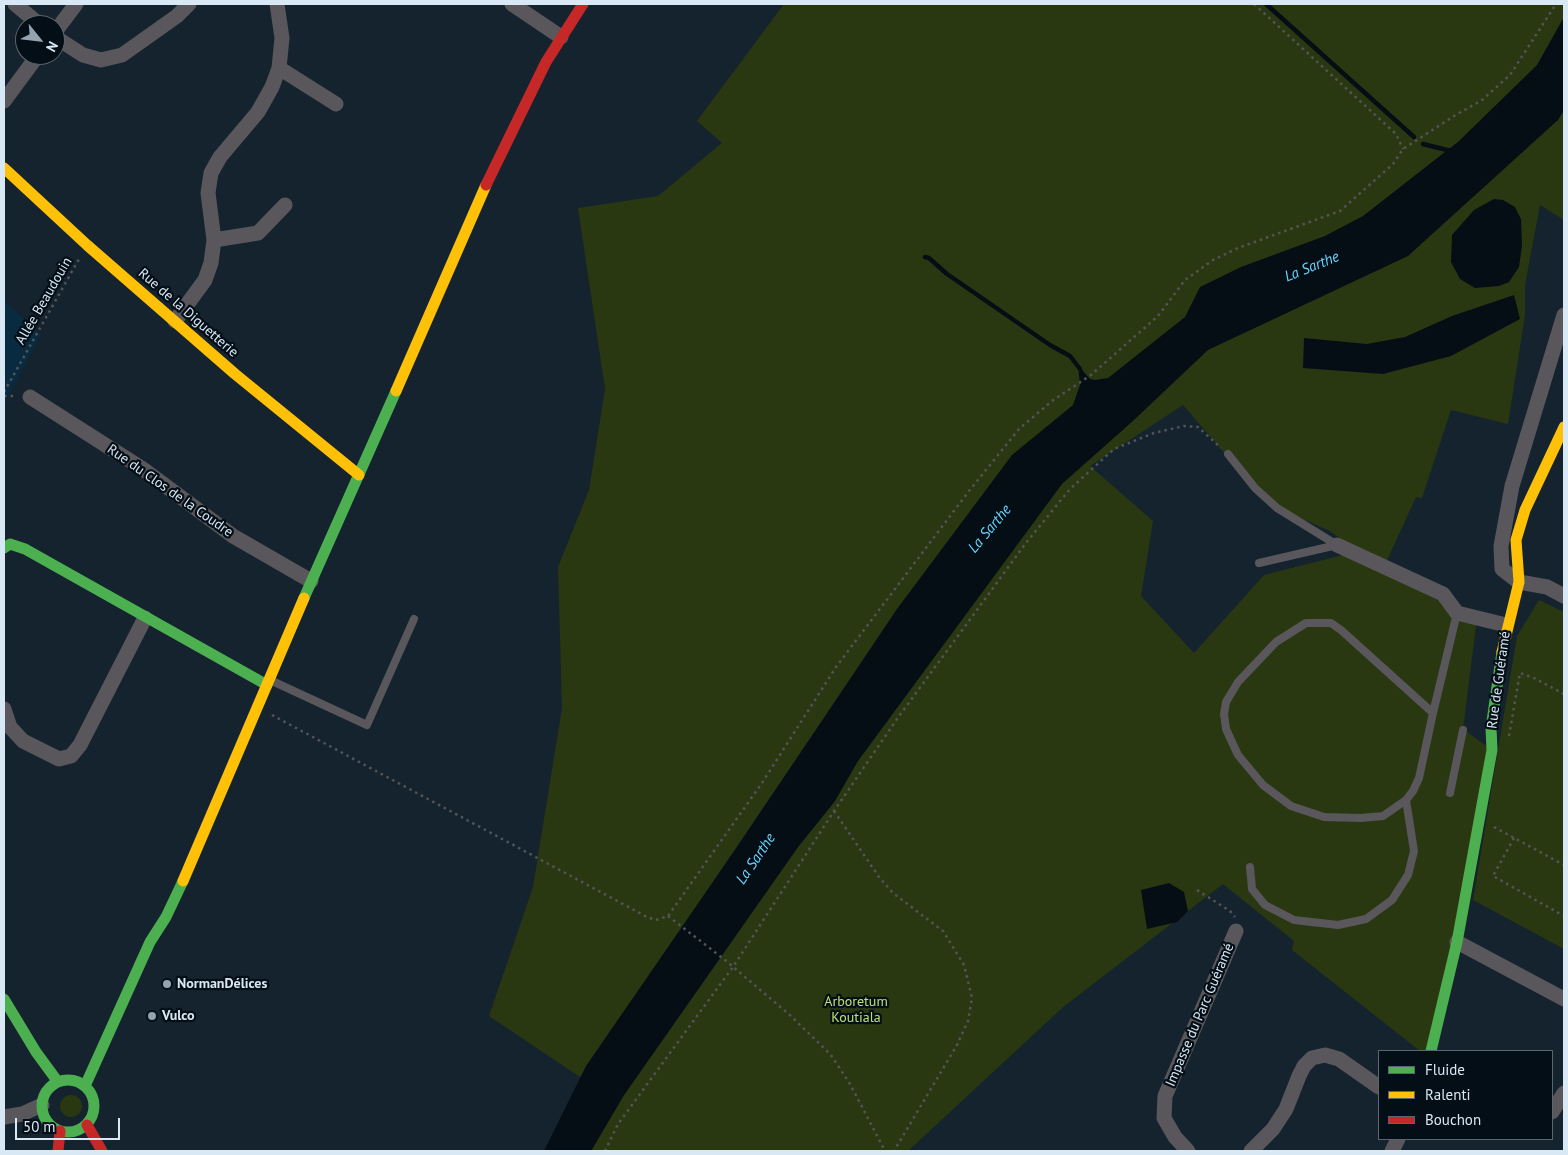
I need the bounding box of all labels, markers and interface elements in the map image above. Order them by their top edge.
north arrow [15,15,65,65]
text: N [42,38,62,55]
water label: La Sarthe [1282,248,1342,286]
street label: Allée Beaudouin [12,254,76,348]
street label: Rue de la Diguetterie [135,265,241,361]
street label: Rue du Clos de la Coudre [104,441,236,541]
water label: La Sarthe [965,501,1015,557]
street label: Rue de Guéramé [1484,630,1514,730]
water label: La Sarthe [732,830,780,888]
street label: Impasse du Parc Guéramé [1162,941,1238,1089]
place label: NormanDélices [177,976,267,992]
marker: NormanDélices [161,978,173,990]
park label: Arboretum Koutiala [824,994,888,1026]
place label: Vulco [162,1008,195,1024]
marker: Vulco [146,1010,158,1022]
legend [1378,1050,1553,1140]
text: Fluide [1425,1060,1465,1079]
text: Ralenti [1425,1085,1471,1104]
scale bar [18,1108,122,1140]
text: Bouchon [1425,1110,1481,1129]
text: 50 m [23,1117,56,1136]

